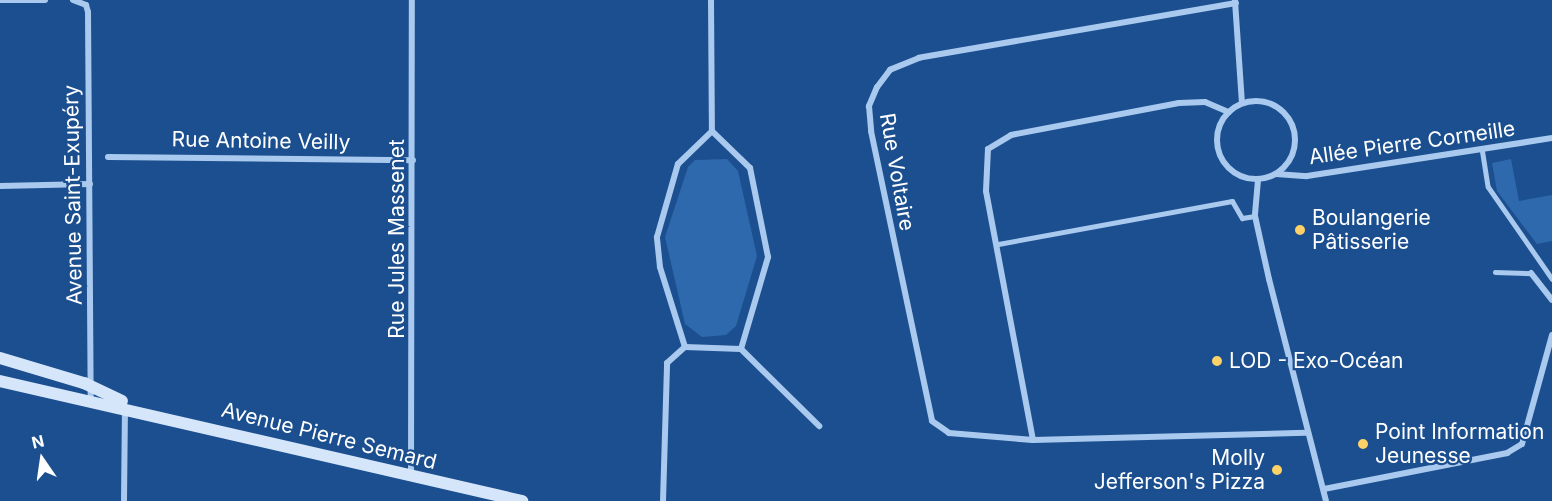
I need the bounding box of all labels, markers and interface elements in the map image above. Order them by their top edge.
street label: Avenue Saint-Exupéry [58,85,88,305]
street label: Rue Voltaire [874,111,920,233]
street label: Allée Pierre Corneille [1307,116,1517,170]
street label: Rue Antoine Veilly [171,127,351,155]
street label: Rue Jules Massenet [384,139,410,339]
place label: Boulangerie Pâtisserie [1312,205,1431,255]
marker: Boulangerie Pâtisserie [1293,223,1307,237]
place label: LOD - Exo-Océan [1229,348,1404,374]
marker: LOD - Exo-Océan [1210,354,1224,368]
street label: Avenue Pierre Semard [219,397,439,475]
place label: Point Information Jeunesse [1375,419,1544,469]
north arrow [12,429,72,489]
text: N [30,430,46,453]
marker: Point Information Jeunesse [1356,437,1370,451]
place label: Molly Jefferson's Pizza [1094,445,1265,495]
marker: Molly Jefferson's Pizza [1270,463,1284,477]

